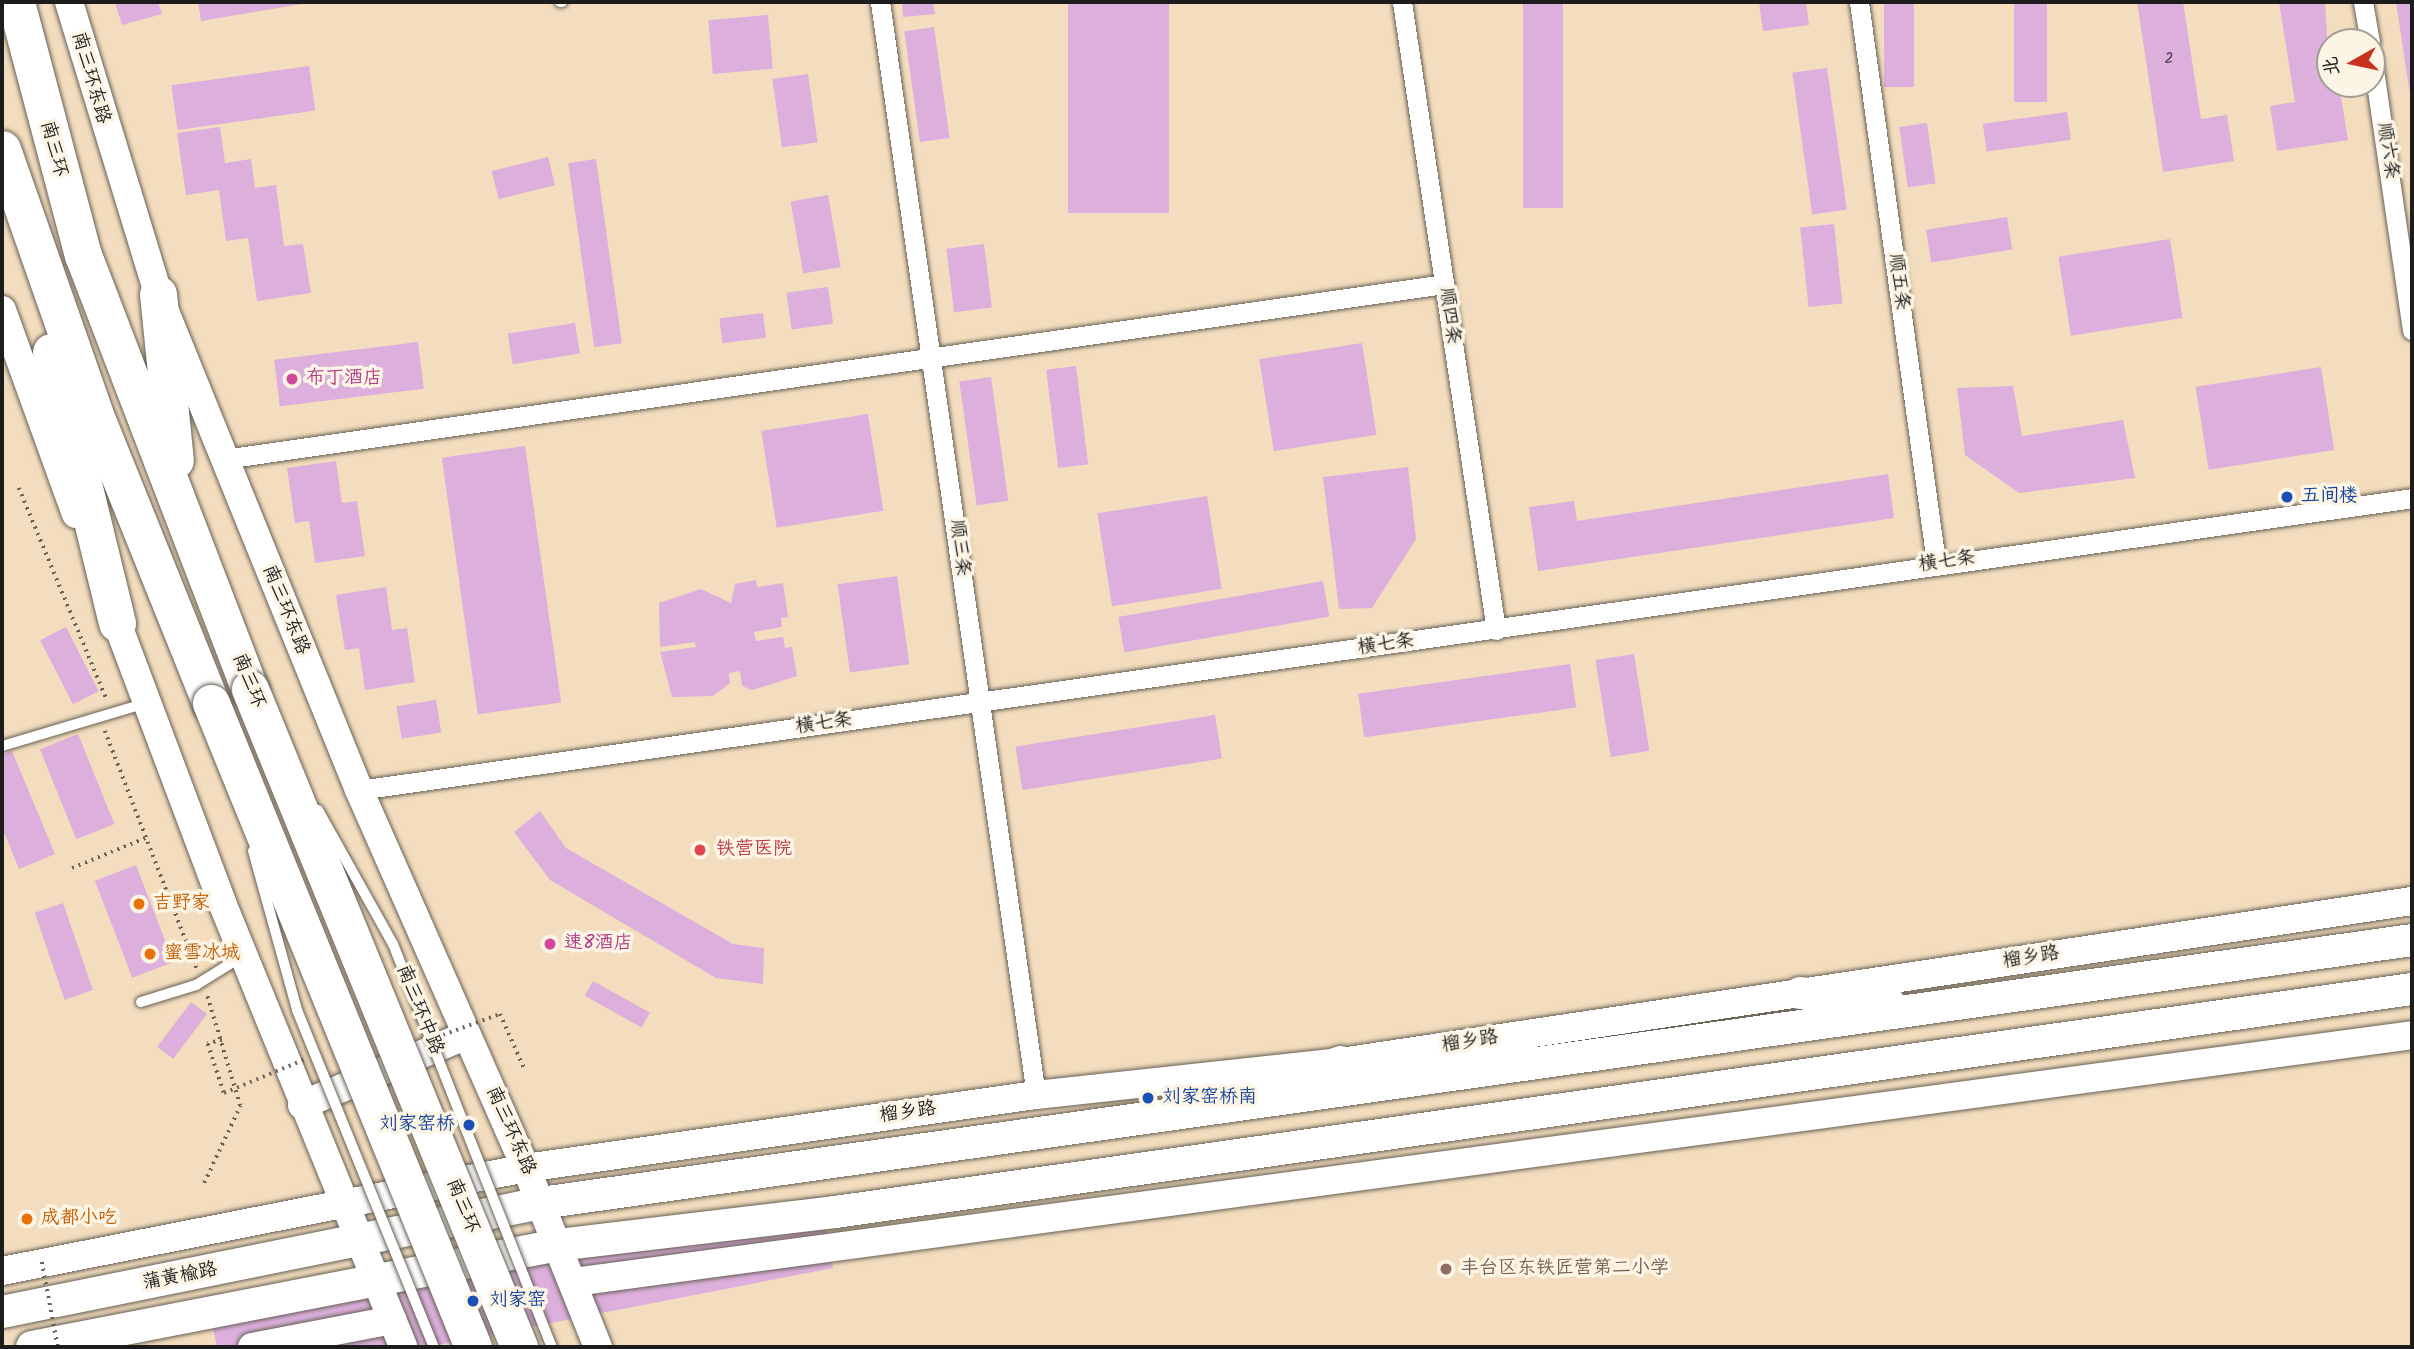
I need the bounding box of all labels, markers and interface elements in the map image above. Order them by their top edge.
north arrow [2316,28,2386,98]
street label: 南三环东路 [66,29,114,127]
house number: 2 [2164,49,2174,69]
text: 北 [2316,54,2349,78]
street label: 南三环 [35,119,71,179]
street label: 顺六条 [2371,121,2403,181]
street label: 顺五条 [1883,252,1913,312]
street label: 顺四条 [1434,286,1464,346]
place label: 布丁酒店 [306,368,382,390]
marker: 布丁酒店 [284,371,300,387]
place label: 五间楼 [2301,486,2358,508]
marker: 五间楼 [2279,489,2295,505]
street label: 顺三条 [944,518,974,578]
street label: 横七条 [1917,547,1977,577]
street label: 南三环东路 [257,562,313,658]
street label: 横七条 [1356,630,1416,660]
street label: 南三环 [227,650,269,712]
street label: 横七条 [794,709,854,739]
place label: 铁营医院 [716,839,792,861]
marker: 铁营医院 [690,840,710,860]
place label: 吉野家 [153,893,210,915]
marker: 吉野家 [131,896,147,912]
place label: 速8酒店 [564,933,632,955]
marker: 速8酒店 [542,936,558,952]
street label: 榴乡路 [2001,942,2061,974]
place label: 蜜雪冰城 [164,943,240,965]
marker: 蜜雪冰城 [142,946,158,962]
street label: 南三环中路 [391,962,447,1058]
street label: 榴乡路 [1440,1026,1500,1058]
street label: 南三环东路 [480,1083,540,1179]
place label: 刘家窑桥南 [1162,1087,1257,1109]
marker: 刘家窑桥南 [1140,1090,1156,1106]
street label: 榴乡路 [878,1098,938,1128]
place label: 刘家窑桥 [379,1114,455,1136]
marker: 刘家窑桥 [461,1117,477,1133]
street label: 南三环 [441,1175,483,1237]
place label: 成都小吃 [41,1208,117,1230]
marker: 成都小吃 [19,1211,35,1227]
place label: 丰台区东铁匠营第二小学 [1460,1258,1669,1280]
street label: 蒲黄榆路 [141,1259,219,1295]
marker: 丰台区东铁匠营第二小学 [1438,1261,1454,1277]
place label: 刘家窑 [489,1290,546,1312]
marker: 刘家窑 [463,1291,483,1311]

